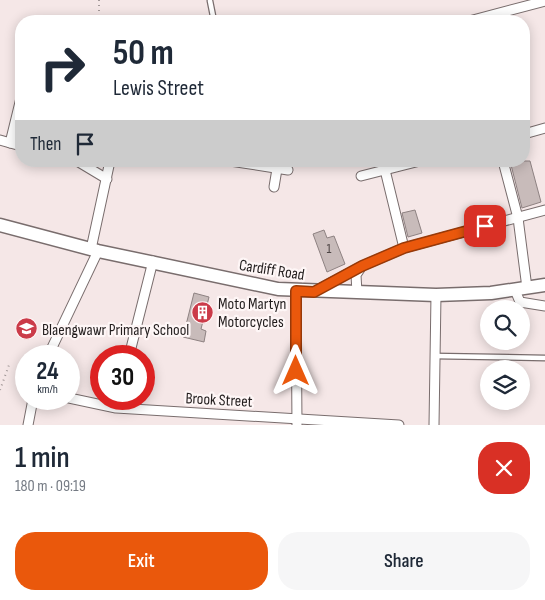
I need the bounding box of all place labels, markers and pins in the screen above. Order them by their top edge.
pin [464,205,506,247]
place label: Moto Martyn Motorcycles [218,295,286,332]
building icon: Moto Martyn Motorcycles [190,300,214,324]
school or university icon: Blaengwawr Primary School [14,317,38,341]
place label: Blaengwawr Primary School [42,321,189,340]

